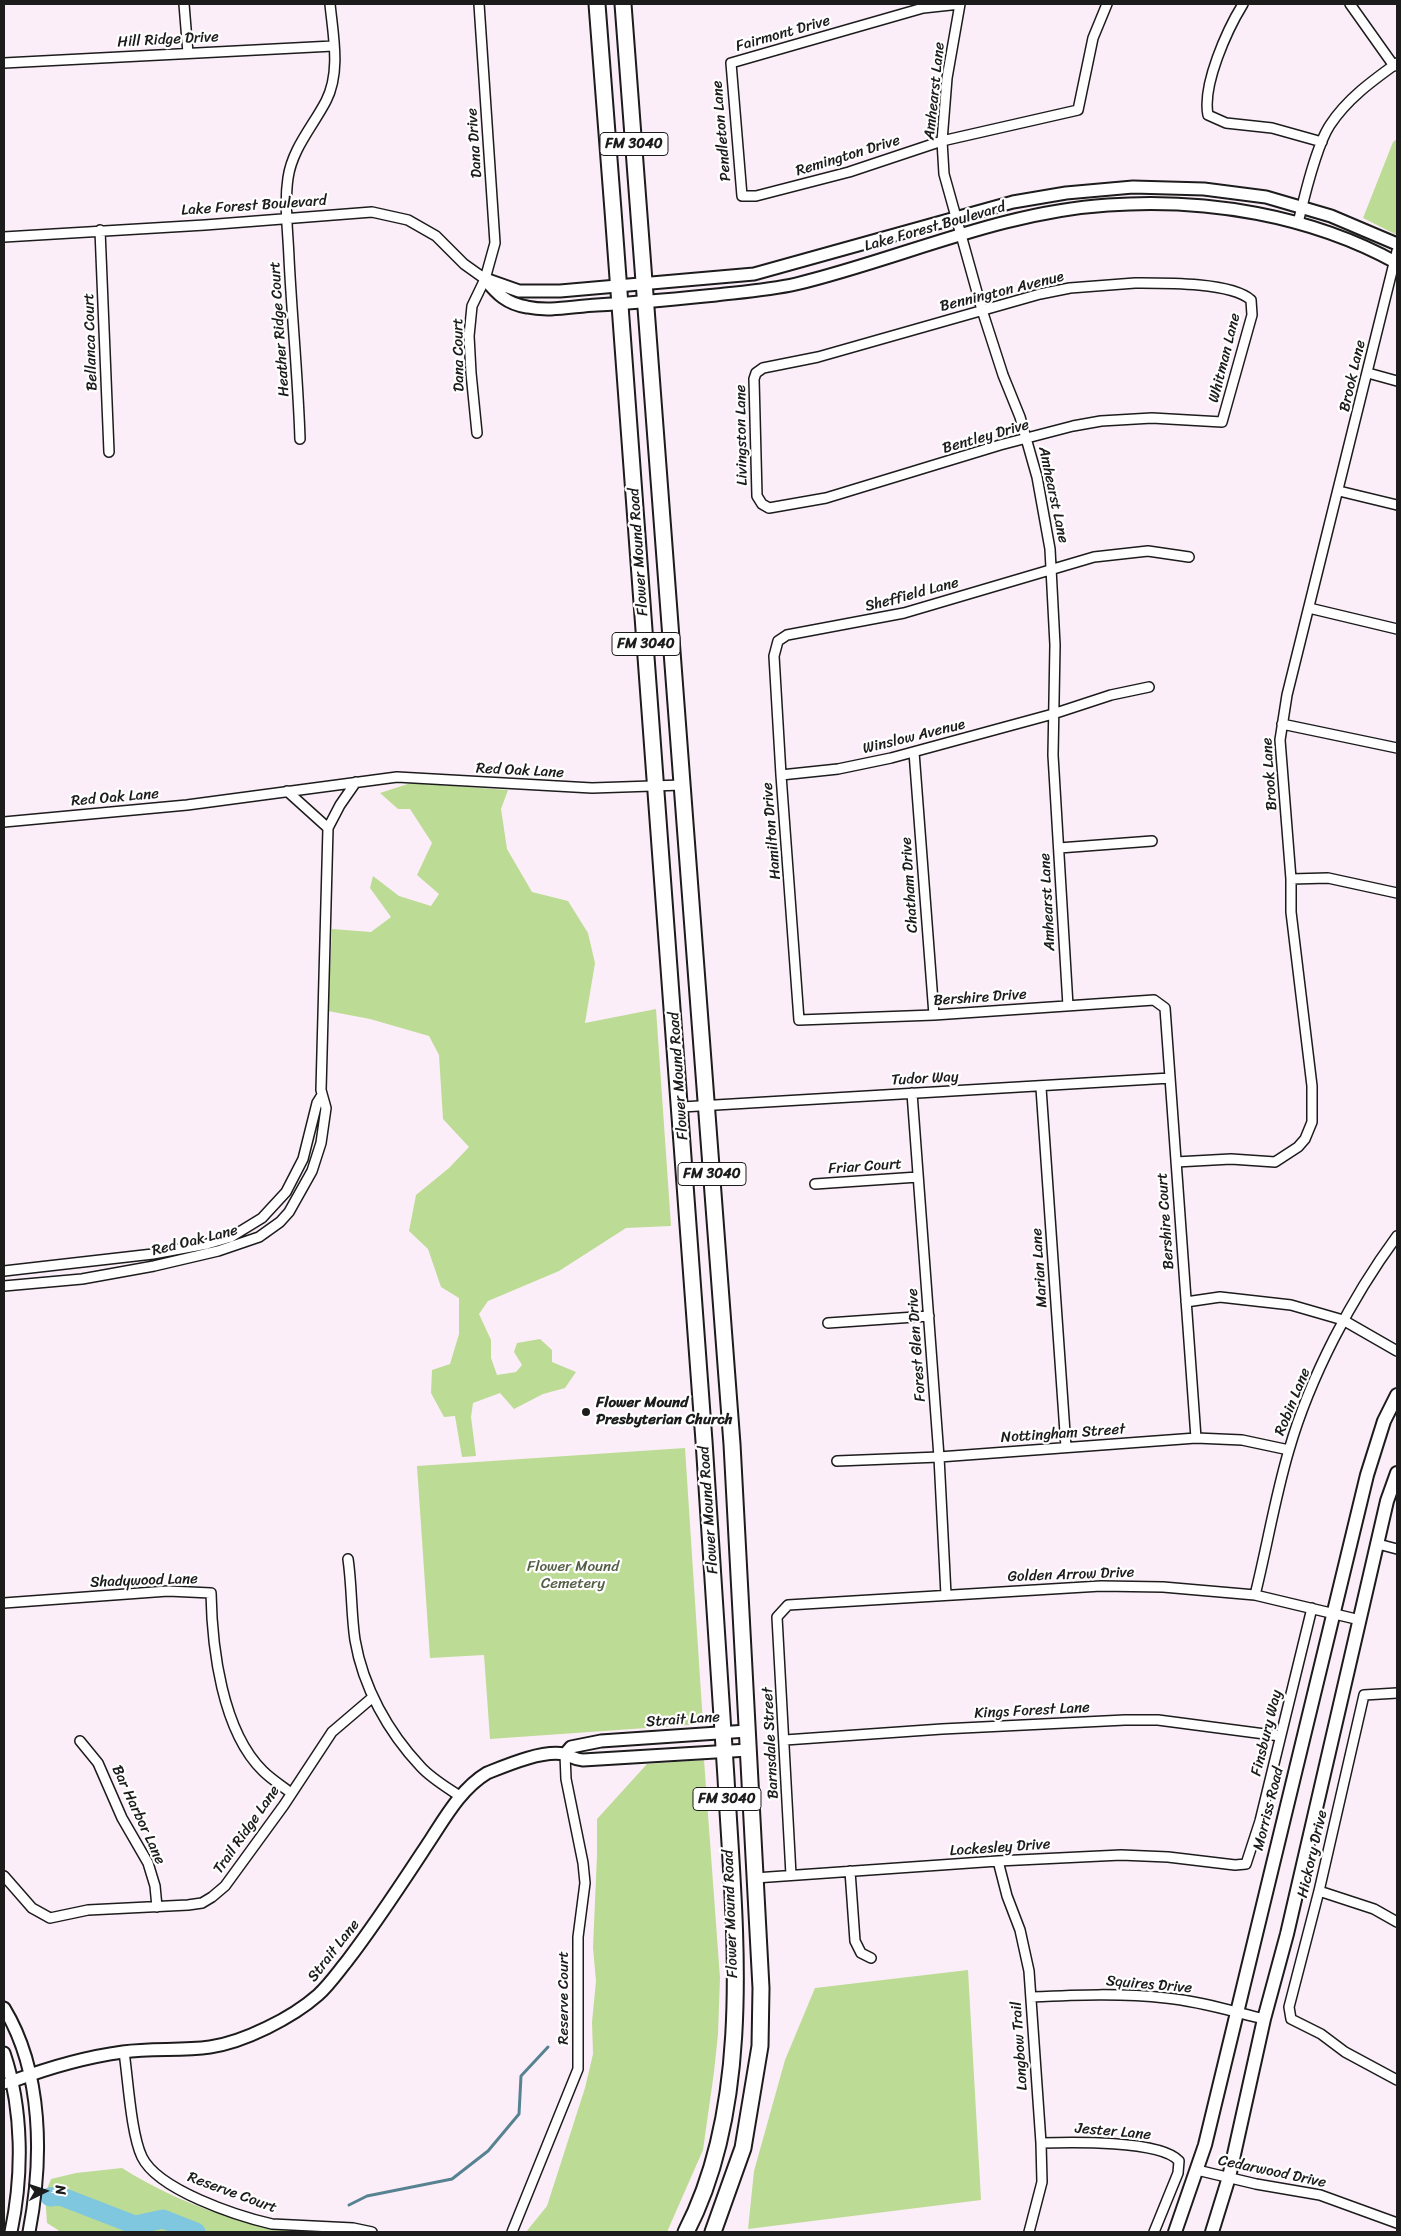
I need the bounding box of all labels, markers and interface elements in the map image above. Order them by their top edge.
street label: Fairmont Drive [734,12,832,56]
street label: Hill Ridge Drive [117,28,219,52]
street label: Amhearst Lane [921,41,949,141]
street label: Pendleton Lane [709,80,735,182]
street label: Dana Drive [464,107,486,179]
road number: FM 3040 [600,132,668,156]
street label: Remington Drive [794,132,902,180]
street label: Lake Forest Boulevard [181,192,327,220]
street label: Lake Forest Boulevard [862,198,1008,256]
street label: Heather Ridge Court [266,261,294,397]
street label: Bennington Avenue [938,268,1066,316]
street label: Bellanca Court [80,293,102,391]
street label: Whitman Lane [1205,311,1245,405]
street label: Dana Court [449,318,469,392]
street label: Brook Lane [1336,338,1370,414]
street label: Livingston Lane [732,384,752,486]
street label: Bentley Drive [941,416,1031,458]
street label: Amhearst Lane [1034,445,1072,545]
street label: Flower Mound Road [626,487,652,617]
street label: Sheffield Lane [863,574,961,616]
road number: FM 3040 [612,633,680,656]
street label: Winslow Avenue [861,716,967,758]
street label: Brook Lane [1258,737,1282,811]
street label: Red Oak Lane [476,760,564,782]
street label: Hamilton Drive [759,782,785,880]
street label: Red Oak Lane [70,785,160,811]
street label: Chatham Drive [898,836,922,934]
street label: Amhearst Lane [1036,852,1060,952]
street label: Bershire Drive [933,986,1027,1010]
street label: Flower Mound Road [666,1011,692,1141]
street label: Tudor Way [891,1068,959,1090]
street label: Friar Court [828,1155,902,1179]
road number: FM 3040 [678,1162,746,1186]
street label: Bershire Court [1154,1172,1178,1270]
street label: Red Oak Lane [150,1222,240,1260]
street label: Marian Lane [1028,1228,1052,1308]
street label: Forest Glen Drive [904,1288,930,1402]
street label: Robin Lane [1271,1366,1315,1438]
place label: Flower Mound Presbyterian Church [596,1394,732,1429]
marker: Flower Mound Presbyterian Church [580,1406,592,1418]
street label: Nottingham Street [1000,1421,1126,1447]
street label: Flower Mound Road [696,1445,722,1575]
park label: Flower Mound Cemetery [527,1558,619,1593]
street label: Golden Arrow Drive [1007,1564,1135,1586]
street label: Shadywood Lane [90,1570,198,1592]
street label: Barnsdale Street [759,1687,783,1799]
street label: Finsbury Way [1248,1688,1286,1778]
street label: Kings Forest Lane [974,1699,1090,1723]
street label: Strait Lane [645,1708,721,1732]
street label: Bar Harbor Lane [107,1763,169,1867]
street label: Morriss Road [1250,1765,1288,1853]
street label: Trail Ridge Lane [210,1782,284,1878]
road number: FM 3040 [693,1788,761,1810]
street label: Hickory Drive [1294,1808,1332,1900]
street label: Lockesley Drive [949,1835,1051,1861]
street label: Flower Mound Road [720,1850,742,1978]
street label: Strait Lane [304,1916,364,1986]
street label: Reserve Court [555,1951,573,2045]
street label: Squires Drive [1105,1972,1193,1998]
street label: Longbow Trail [1008,2001,1032,2091]
street label: Jester Lane [1074,2120,1152,2144]
street label: Cedarwood Drive [1216,2152,1328,2192]
north arrow [20,2166,70,2216]
street label: Reserve Court [185,2169,279,2217]
text: N [48,2184,73,2196]

